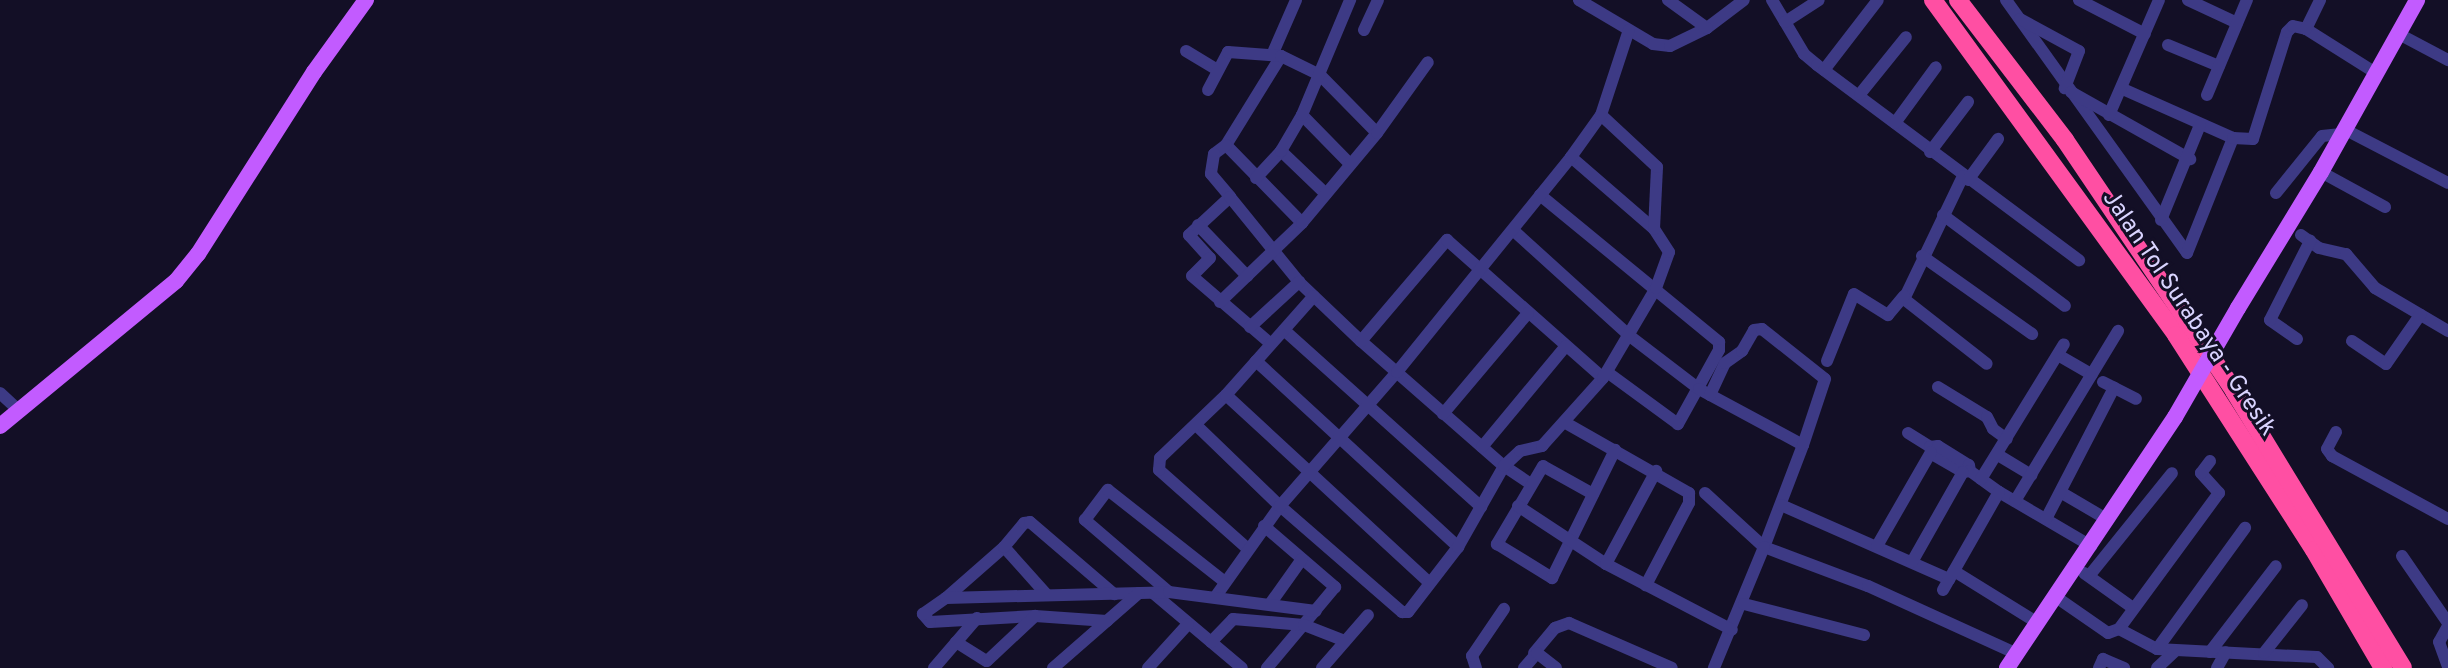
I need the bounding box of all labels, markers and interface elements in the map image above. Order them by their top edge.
street label: Jalan Tol Surabaya - Gresik [2095,185,2281,443]

